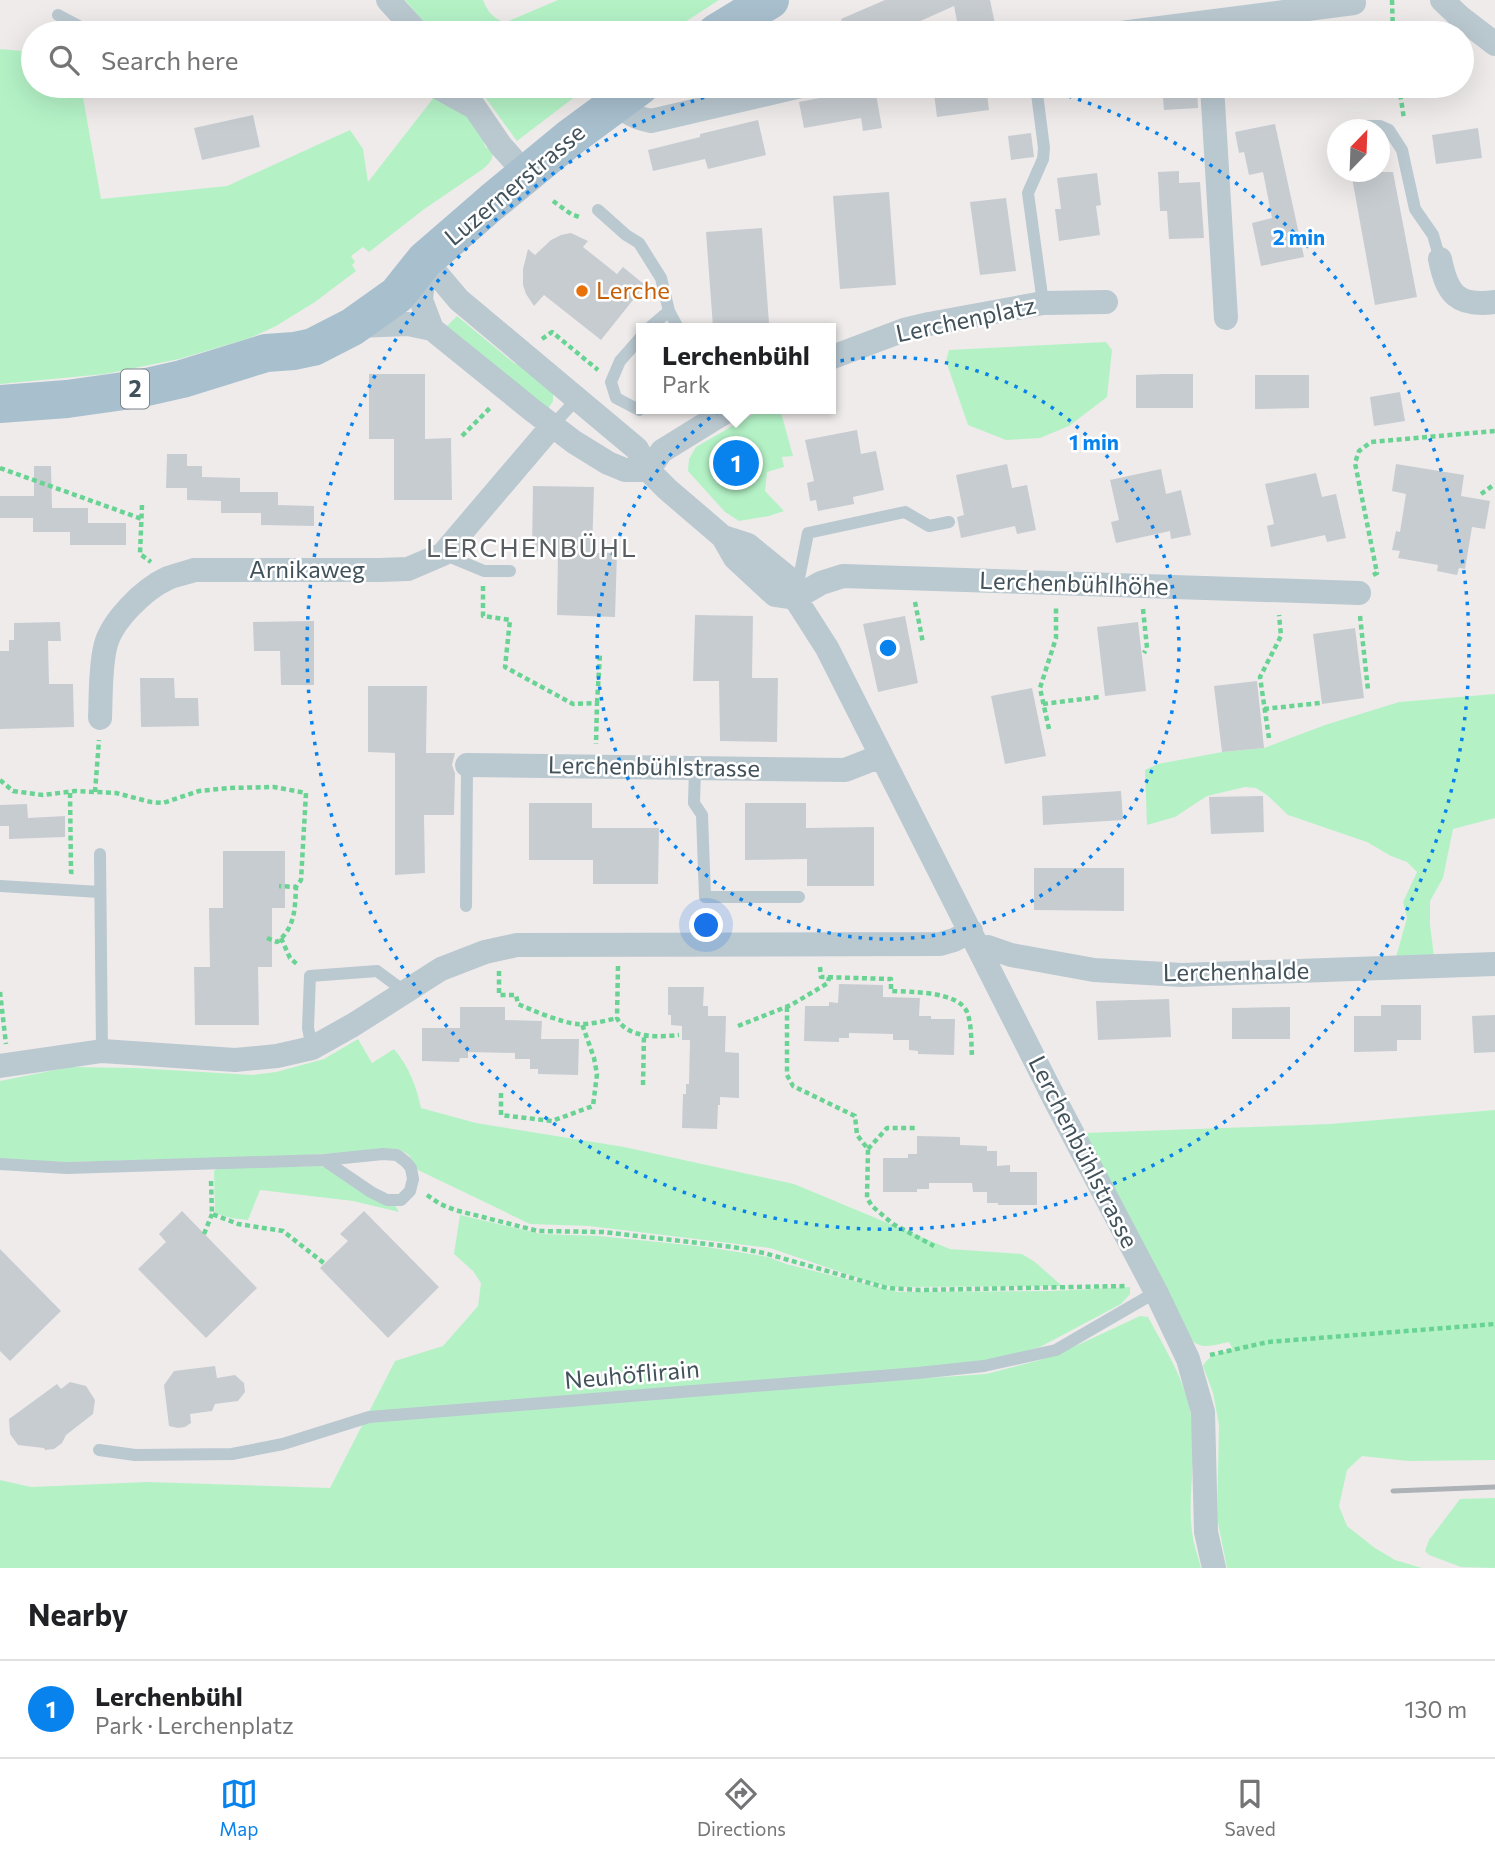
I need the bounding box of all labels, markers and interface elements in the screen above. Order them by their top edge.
search box [21,21,1474,98]
icon: search [45,41,83,79]
text: Search here [101,44,239,75]
street label: Luzernerstrasse [438,117,590,251]
north arrow [1327,119,1390,182]
text: 2 min [1273,224,1325,249]
place label: Lerche [596,275,670,304]
marker: Lerche [574,283,590,299]
street label: Lerchenplatz [893,290,1038,348]
popup [636,323,836,414]
text: Lerchenbühl [662,339,810,370]
road number: 2 [121,370,149,408]
text: Park [662,370,710,398]
text: 1 min [1069,429,1119,454]
pin: 1 [713,437,759,489]
district label: LERCHENBÜHL [426,531,638,562]
street label: Arnikaweg [249,554,365,583]
street label: Lerchenbühlhöhe [979,565,1169,600]
centre of rings [876,636,900,660]
street label: Lerchenbühlstrasse [548,749,760,782]
your location [689,908,723,942]
street label: Lerchenhalde [1162,955,1309,986]
street label: Lerchenbühlstrasse [1023,1050,1145,1252]
street label: Neuhöflirain [563,1353,701,1394]
text: Nearby [28,1595,128,1632]
text: Lerchenbühl [95,1680,243,1711]
text: 1 [46,1695,56,1723]
text: 130 m [1405,1695,1467,1723]
text: Park · Lerchenplatz [95,1711,294,1739]
tab: Map [219,1775,258,1840]
tab: Directions [697,1775,786,1840]
tab: Saved [1224,1775,1276,1840]

